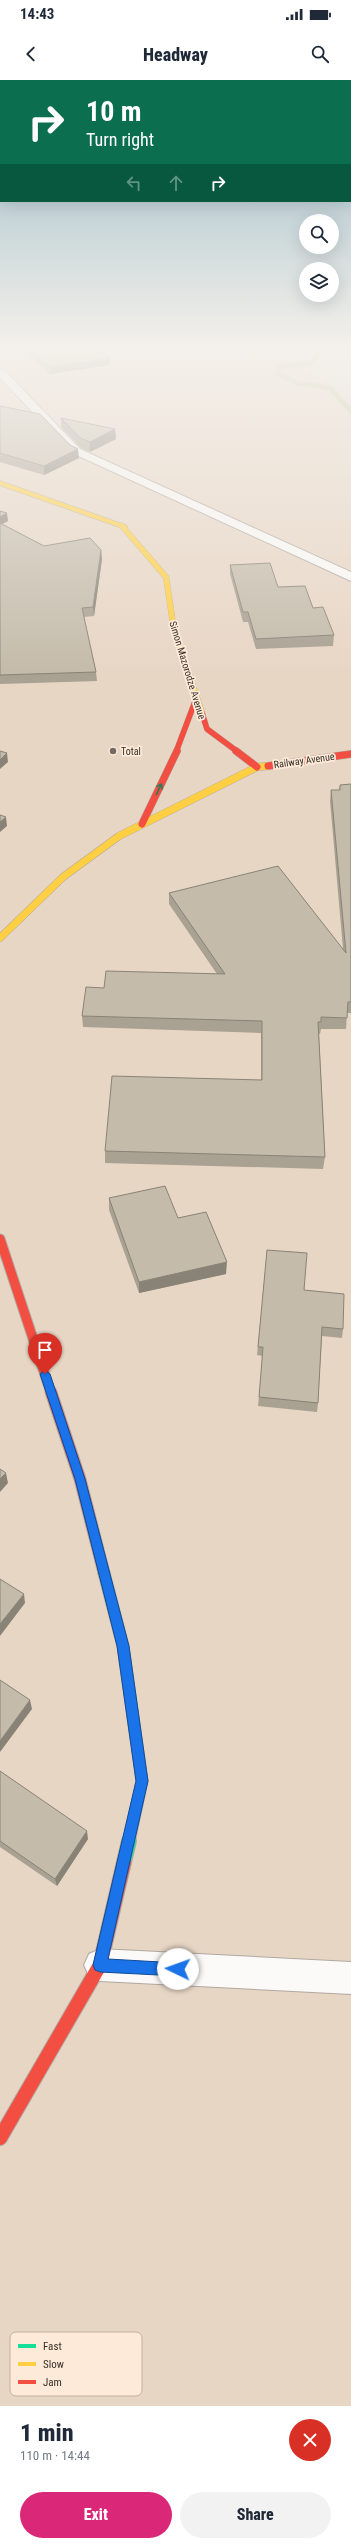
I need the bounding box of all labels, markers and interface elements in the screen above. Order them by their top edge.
text: 14:43 [20,5,54,23]
icon: back [20,43,42,65]
icon: search [309,43,331,65]
text: Headway [143,44,208,65]
text: 10 m [86,95,142,128]
icon: right [20,96,72,148]
text: Turn right [86,129,154,150]
icon: left [123,172,145,194]
icon: ahead [165,172,187,194]
icon: right [207,172,229,194]
map controls [299,214,339,302]
button: search [299,214,339,254]
button: layers [299,262,339,302]
street label: Simon Mazorodze Avenue [167,620,208,721]
marker: Total [108,746,118,756]
place label: Total [121,746,141,757]
street label: Railway Avenue [273,751,335,770]
one-way arrow [156,783,163,795]
pin [28,1333,62,1374]
icon: arrive [34,1339,56,1361]
position arrow [157,1948,199,1990]
legend [10,2332,142,2396]
text: Fast [43,2340,62,2353]
text: Slow [43,2358,64,2371]
text: Jam [43,2376,62,2389]
text: 1 min [20,2419,74,2447]
button: close [289,2419,331,2461]
text: 110 m · 14:44 [20,2448,90,2463]
button: Exit [20,2492,172,2538]
button: Share [180,2492,331,2538]

